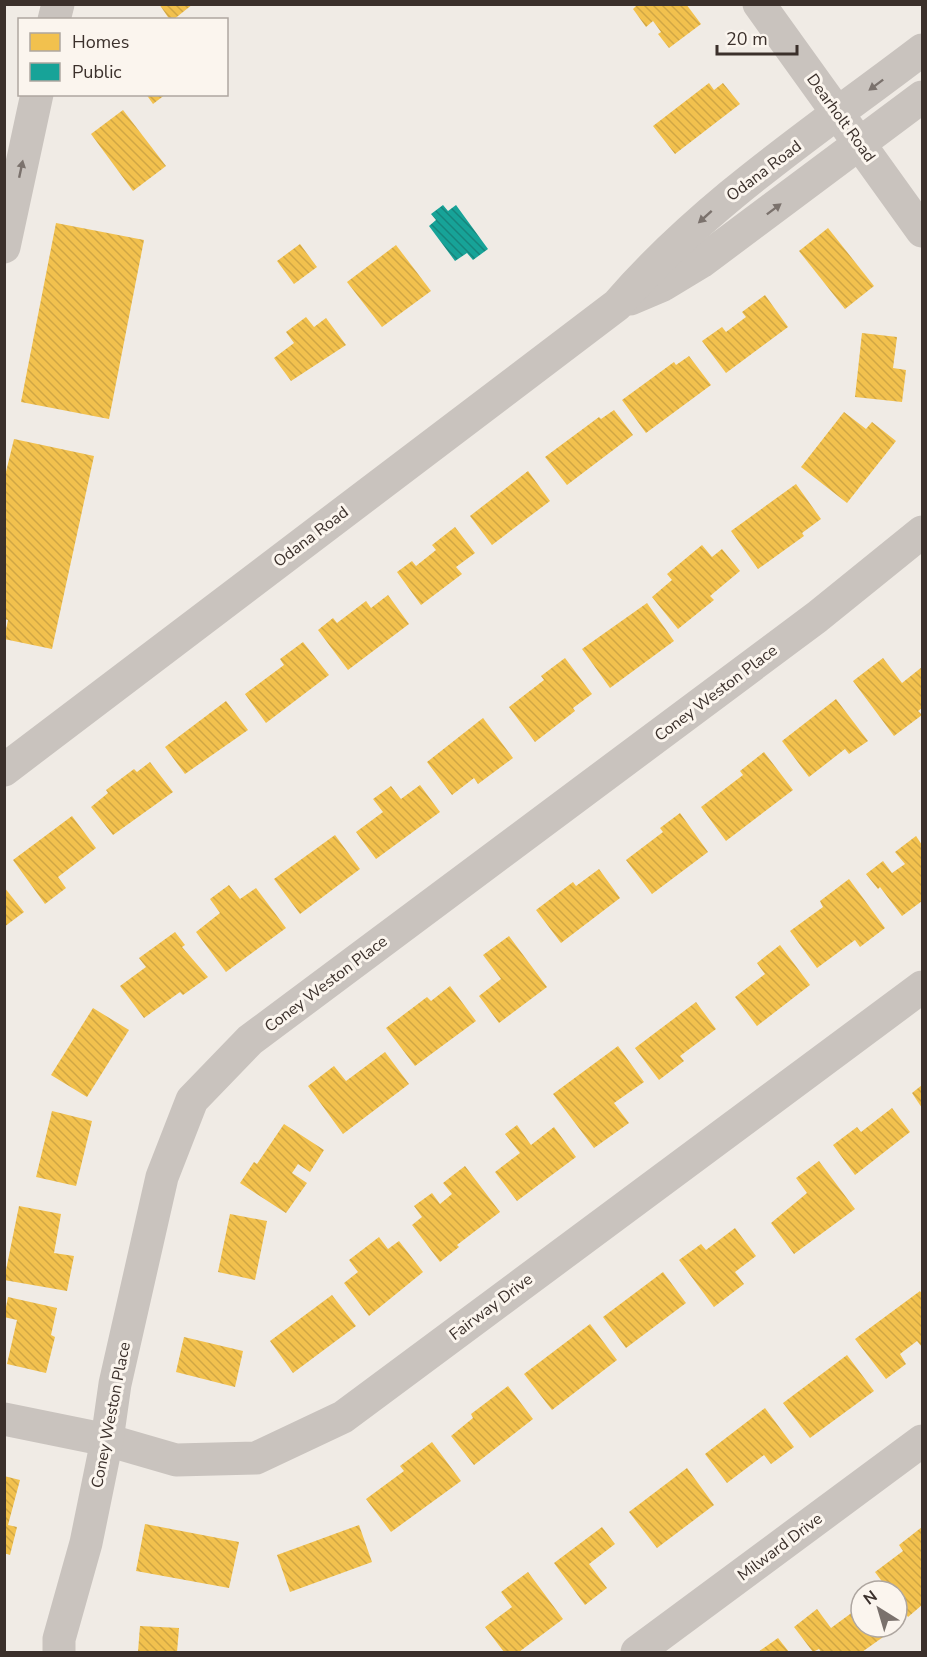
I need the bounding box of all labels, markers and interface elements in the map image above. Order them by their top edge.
legend [18,18,228,96]
scale bar [717,18,796,56]
text: 20 m [726,27,768,51]
text: Homes [72,30,129,54]
text: Public [72,60,122,84]
street label: Dearholt Road [801,69,881,167]
one-way arrow [868,79,883,91]
street label: Odana Road [722,135,806,207]
one-way arrow [17,159,26,178]
one-way arrow [766,203,781,215]
one-way arrow [698,210,713,223]
street label: Odana Road [269,501,353,573]
street label: Coney Weston Place [650,640,782,746]
street label: Coney Weston Place [260,931,392,1037]
street label: Fairway Drive [445,1268,537,1346]
street label: Coney Weston Place [86,1340,136,1490]
street label: Milward Drive [733,1508,827,1586]
north arrow [849,1579,909,1639]
text: N [859,1585,882,1610]

